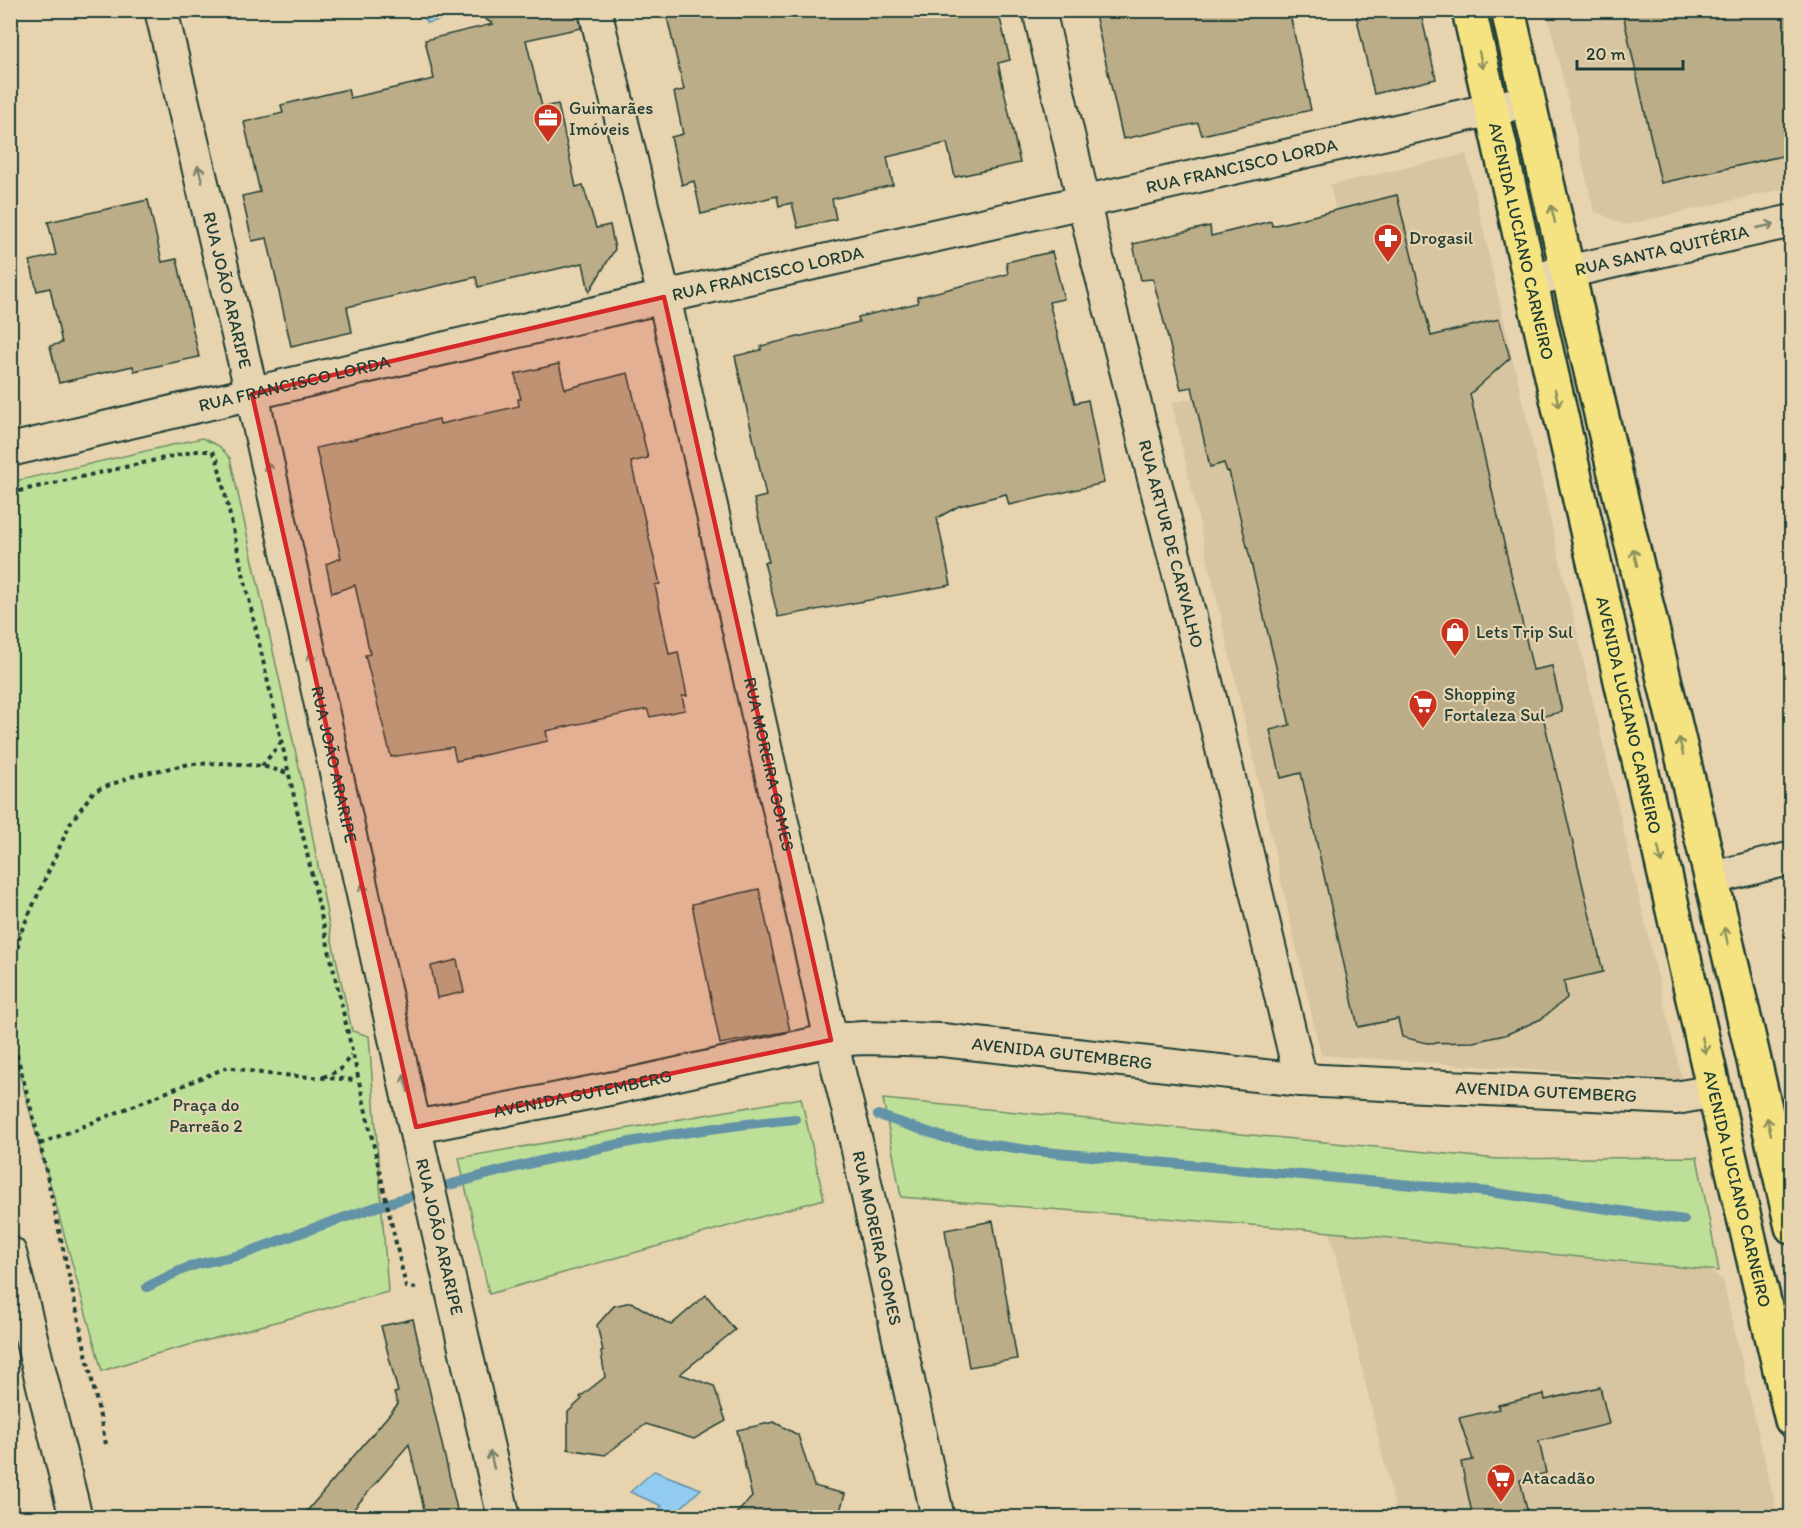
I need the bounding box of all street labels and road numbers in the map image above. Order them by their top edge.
street label: AVENIDA LUCIANO CARNEIRO [1484,120,1559,362]
street label: RUA FRANCISCO LORDA [1144,133,1340,198]
street label: RUA JOÃO ARARIPE [198,210,257,371]
street label: RUA SANTA QUITÉRIA [1573,220,1751,281]
street label: RUA FRANCISCO LORDA [670,241,866,306]
street label: RUA FRANCISCO LORDA [196,350,393,417]
street label: RUA ARTUR DE CARVALHO [1134,437,1209,650]
street label: AVENIDA LUCIANO CARNEIRO [1591,594,1666,836]
street label: RUA MOREIRA GOMES [739,675,799,853]
street label: RUA JOÃO ARARIPE [306,684,362,845]
street label: AVENIDA GUTEMBERG [971,1032,1154,1074]
street label: AVENIDA GUTEMBERG [492,1065,674,1122]
street label: AVENIDA LUCIANO CARNEIRO [1699,1068,1776,1310]
street label: AVENIDA GUTEMBERG [1455,1076,1638,1107]
street label: RUA MOREIRA GOMES [847,1149,907,1327]
street label: RUA JOÃO ARARIPE [411,1156,468,1317]

